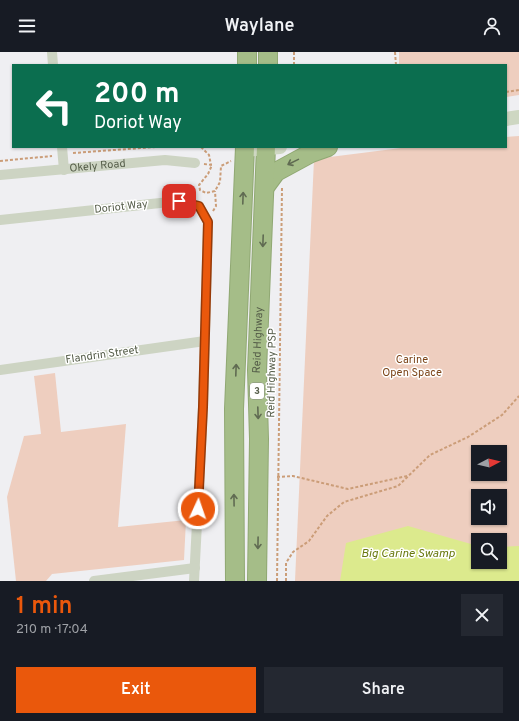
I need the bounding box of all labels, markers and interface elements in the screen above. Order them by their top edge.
icon: menu [16,15,38,37]
text: Waylane [225,15,294,38]
icon: person [481,15,503,37]
text: 200 m [94,77,180,113]
icon: left [28,80,80,132]
text: Doriot Way [94,112,182,135]
street label: Okely Road [69,157,126,176]
one-way arrow [287,159,299,166]
pin [162,184,196,218]
icon: arrive [168,190,190,212]
one-way arrow [239,192,246,205]
street label: Doriot Way [94,197,149,217]
one-way arrow [259,234,266,247]
street label: Reid Highway [250,306,267,374]
street label: Reid Highway PSP [264,328,280,418]
street label: Flandrin Street [65,343,139,367]
park label: Carine Open Space [382,353,442,380]
one-way arrow [232,364,239,377]
road number: 3 [250,383,264,399]
one-way arrow [254,406,262,419]
north arrow [471,445,507,481]
map controls [471,445,507,569]
position arrow [177,488,219,530]
button: sound [471,489,507,525]
one-way arrow [230,494,238,507]
button: search [471,533,507,569]
one-way arrow [254,536,261,549]
water label: Big Carine Swamp [361,546,455,562]
text: 1 min [16,592,73,622]
button: close [461,594,503,636]
text: 210 m · 17:04 [16,622,88,638]
button: Exit [16,667,256,713]
button: Share [264,667,503,713]

